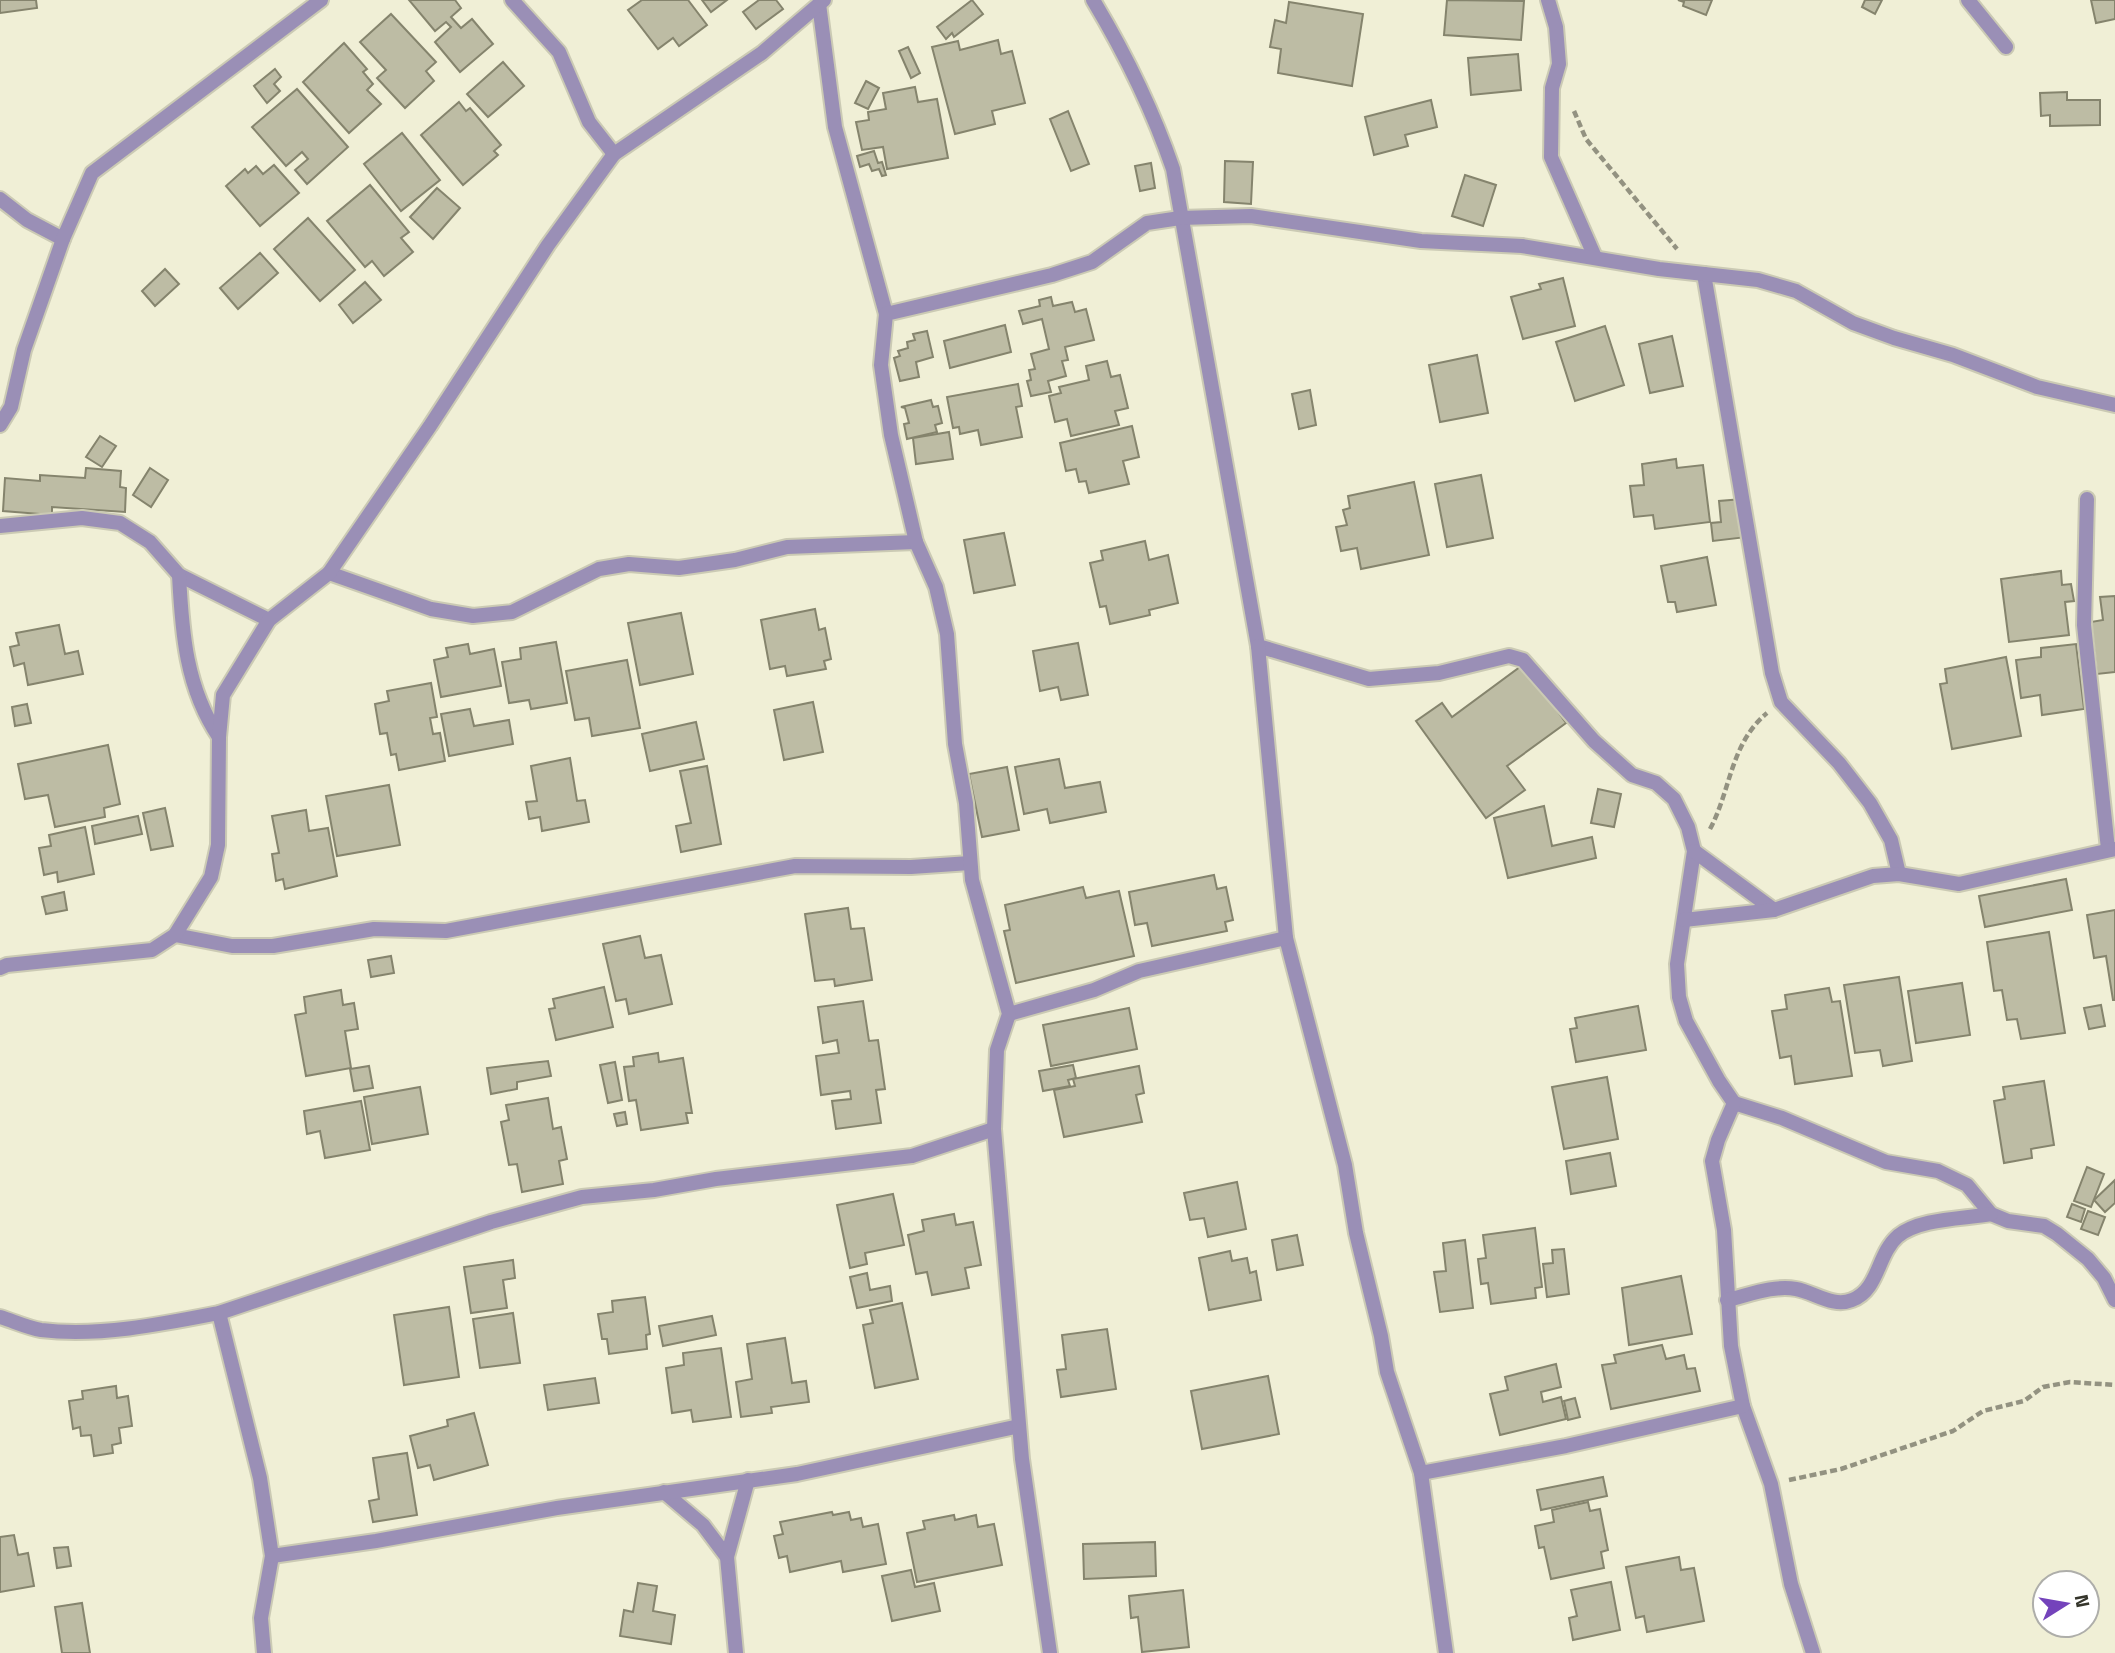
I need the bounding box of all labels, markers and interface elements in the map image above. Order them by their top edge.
north arrow [2031,1569,2101,1639]
text: N [2068,1591,2099,1610]

